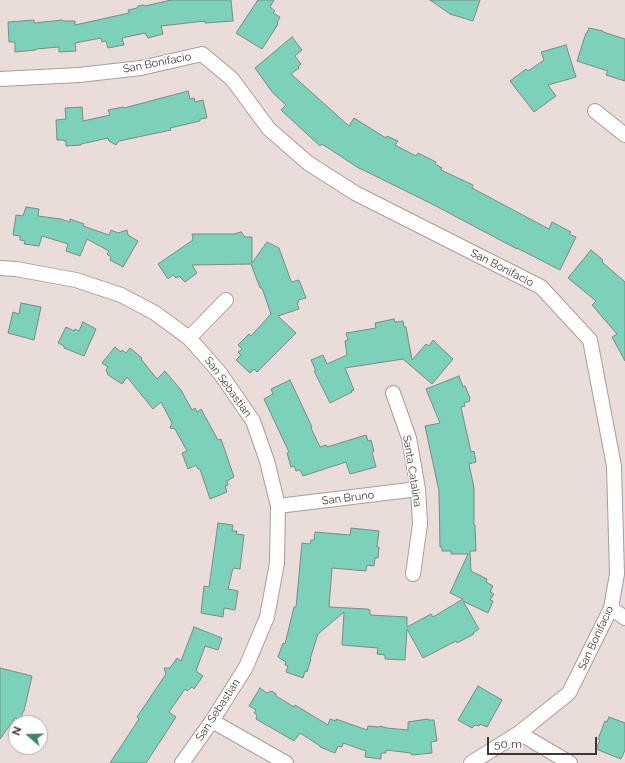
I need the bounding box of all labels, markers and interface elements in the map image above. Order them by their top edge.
street label: San Bonifacio [122,50,192,76]
street label: San Bonifacio [468,246,536,290]
street label: San Sebastian [202,354,254,420]
street label: Santa Catalina [400,434,424,508]
street label: San Bruno [321,488,375,508]
street label: San Bonifacio [575,604,617,672]
street label: San Sebastian [193,676,243,744]
north arrow [8,715,48,755]
text: N [10,725,25,737]
scale bar [489,729,599,755]
text: 50 m [494,737,522,751]

